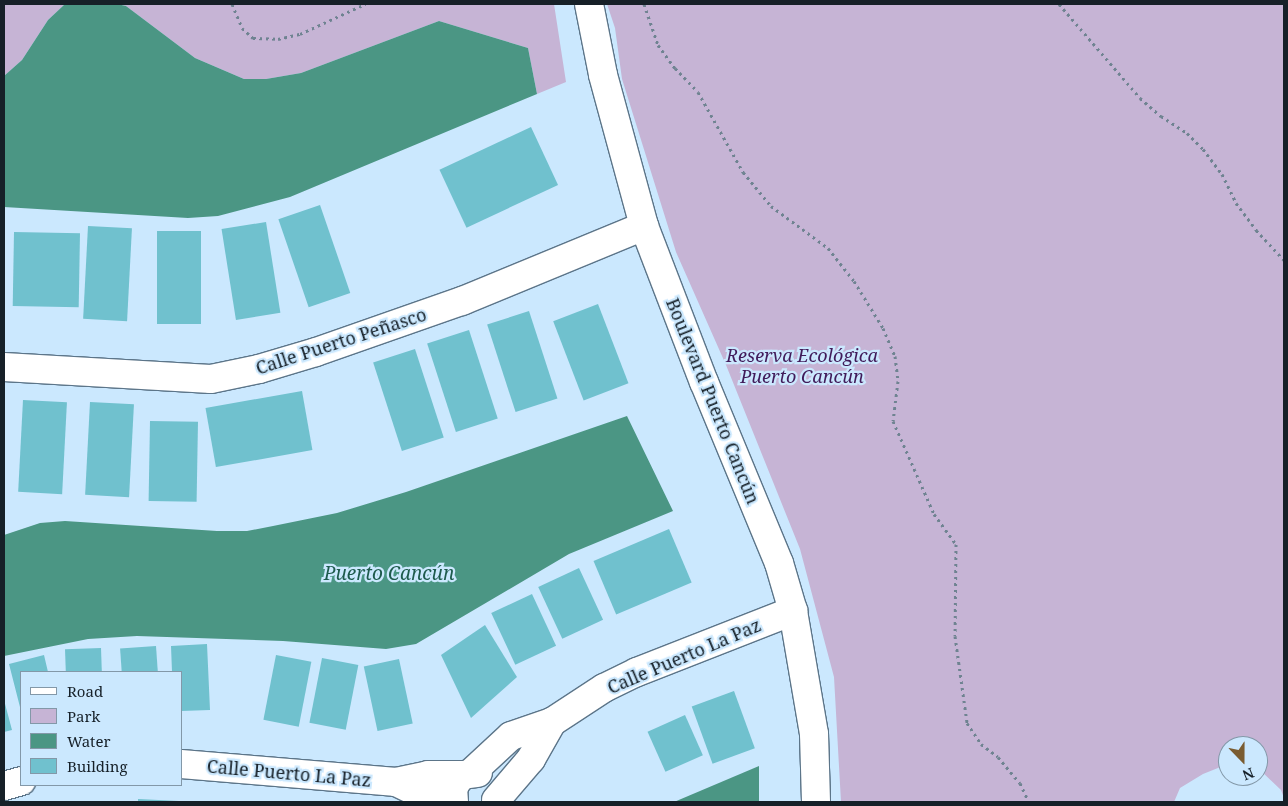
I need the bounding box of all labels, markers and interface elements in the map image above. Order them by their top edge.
street label: Boulevard Puerto Cancún [662,295,764,507]
street label: Calle Puerto Peñasco [253,303,429,379]
park label: Reserva Ecológica Puerto Cancún [726,345,878,388]
water label: Puerto Cancún [324,563,454,585]
street label: Calle Puerto La Paz [604,614,764,698]
legend [20,671,182,786]
text: Road [67,681,103,701]
text: Park [67,706,100,726]
text: Water [67,731,110,751]
north arrow [1218,736,1268,786]
street label: Calle Puerto La Paz [206,755,372,791]
text: Building [67,756,128,776]
text: N [1240,764,1257,785]

